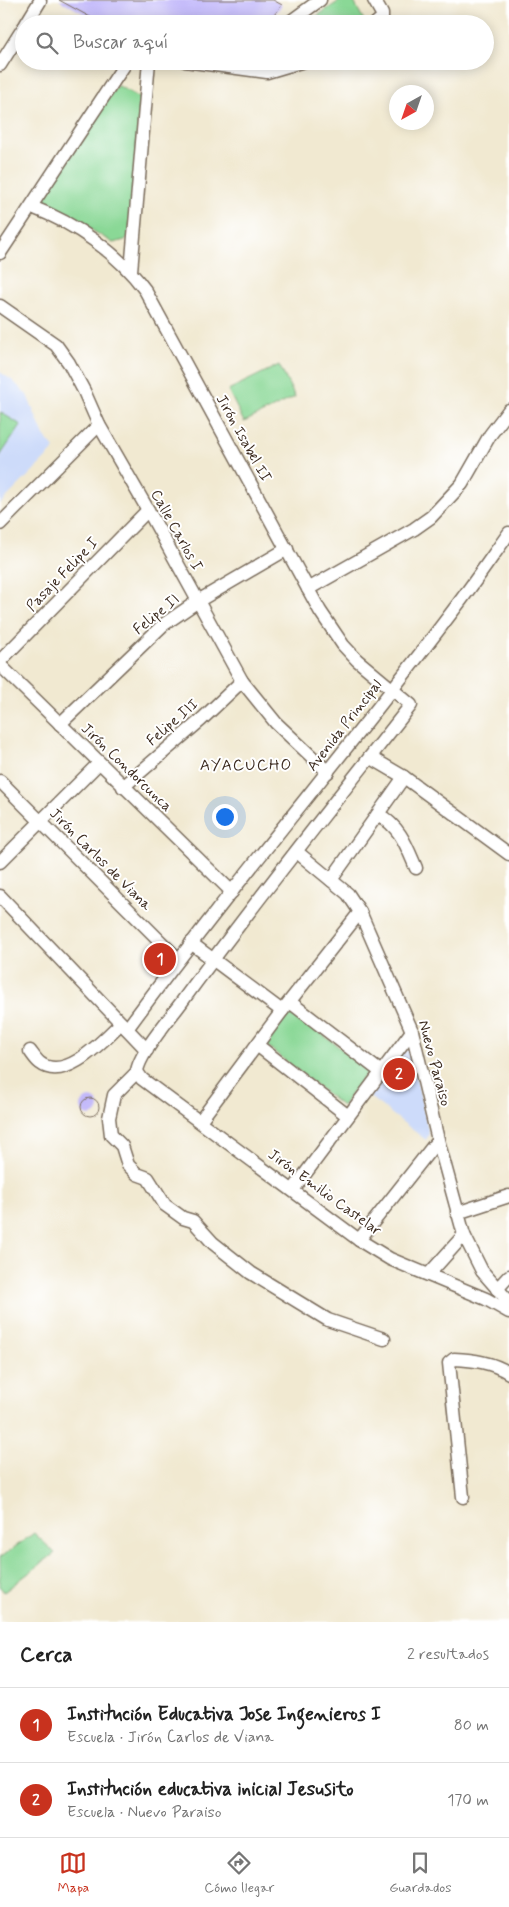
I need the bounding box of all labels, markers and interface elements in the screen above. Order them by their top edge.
search box [15,15,494,70]
icon: search [33,29,61,57]
text: Buscar aquí [73,30,168,55]
north arrow [389,85,434,130]
street label: Jirón Isabel II [211,391,276,486]
street label: Calle Carlos I [146,486,207,575]
street label: Pasaje Felipe I [22,533,103,616]
street label: Felipe II [129,590,184,640]
street label: Avenida Principal [303,676,387,776]
street label: Felipe III [142,695,203,751]
street label: Jirón Condorcunca [76,719,176,817]
district label: AYACUCHO [200,755,292,776]
street label: Jirón Carlos de Viana [45,804,156,916]
your location [212,804,238,830]
pin: 1 [144,940,176,978]
street label: Nuevo Paraiso [413,1018,455,1108]
pin: 2 [383,1055,415,1093]
street label: Jirón Emilio Castelar [264,1145,386,1241]
text: Cerca [20,1641,73,1669]
text: 2 resultados [407,1644,489,1665]
text: Institución Educativa Jose Ingenieros I [67,1702,381,1727]
text: 1 [32,1715,40,1736]
text: 80 m [454,1715,489,1736]
text: Escuela · Jirón Carlos de Viana [67,1727,274,1748]
text: Institución educativa inicial Jesusito [67,1777,354,1802]
text: 2 [32,1790,40,1811]
text: 170 m [447,1790,489,1811]
text: Escuela · Nuevo Paraiso [67,1802,222,1823]
tab: Mapa [57,1849,89,1897]
tab: Cómo llegar [204,1849,274,1897]
tab: Guardados [389,1849,452,1897]

